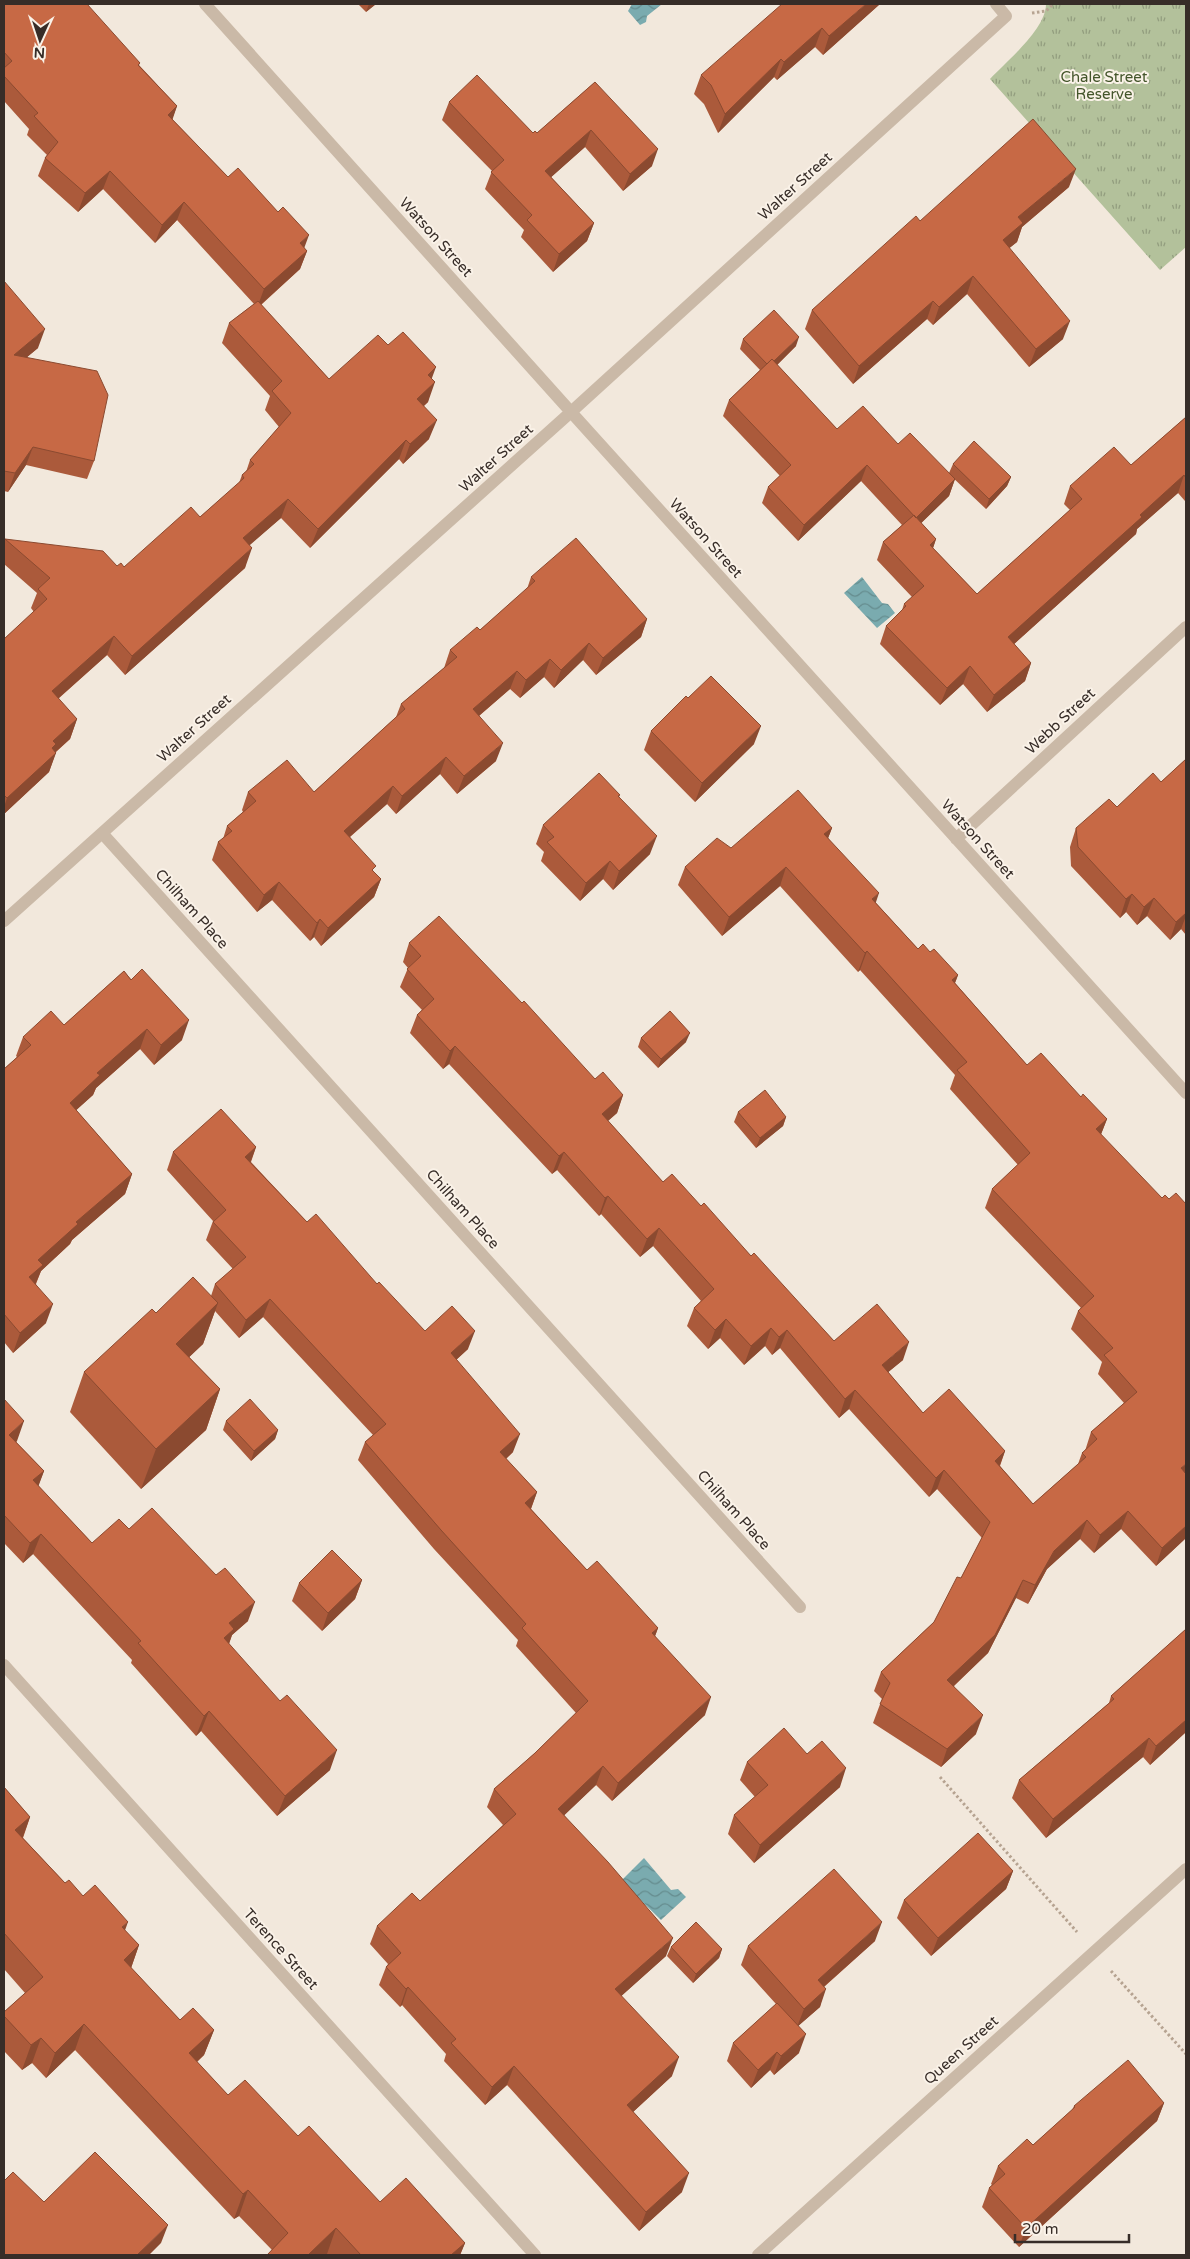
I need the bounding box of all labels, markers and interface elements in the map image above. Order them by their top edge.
north arrow [15,15,65,65]
text: N [33,44,45,61]
park label: Chale Street Reserve [1061,68,1148,103]
street label: Walter Street [754,148,836,224]
street label: Watson Street [396,194,477,281]
street label: Walter Street [455,420,537,496]
street label: Watson Street [666,495,747,582]
street label: Webb Street [1021,684,1099,758]
street label: Walter Street [153,690,235,766]
street label: Watson Street [938,796,1019,883]
street label: Chilham Place [152,866,232,952]
street label: Chilham Place [423,1166,503,1252]
street label: Chilham Place [694,1467,774,1553]
street label: Terence Street [240,1905,322,1993]
street label: Queen Street [920,2012,1002,2088]
scale bar [1015,2212,1129,2244]
text: 20 m [1022,2220,1059,2238]

